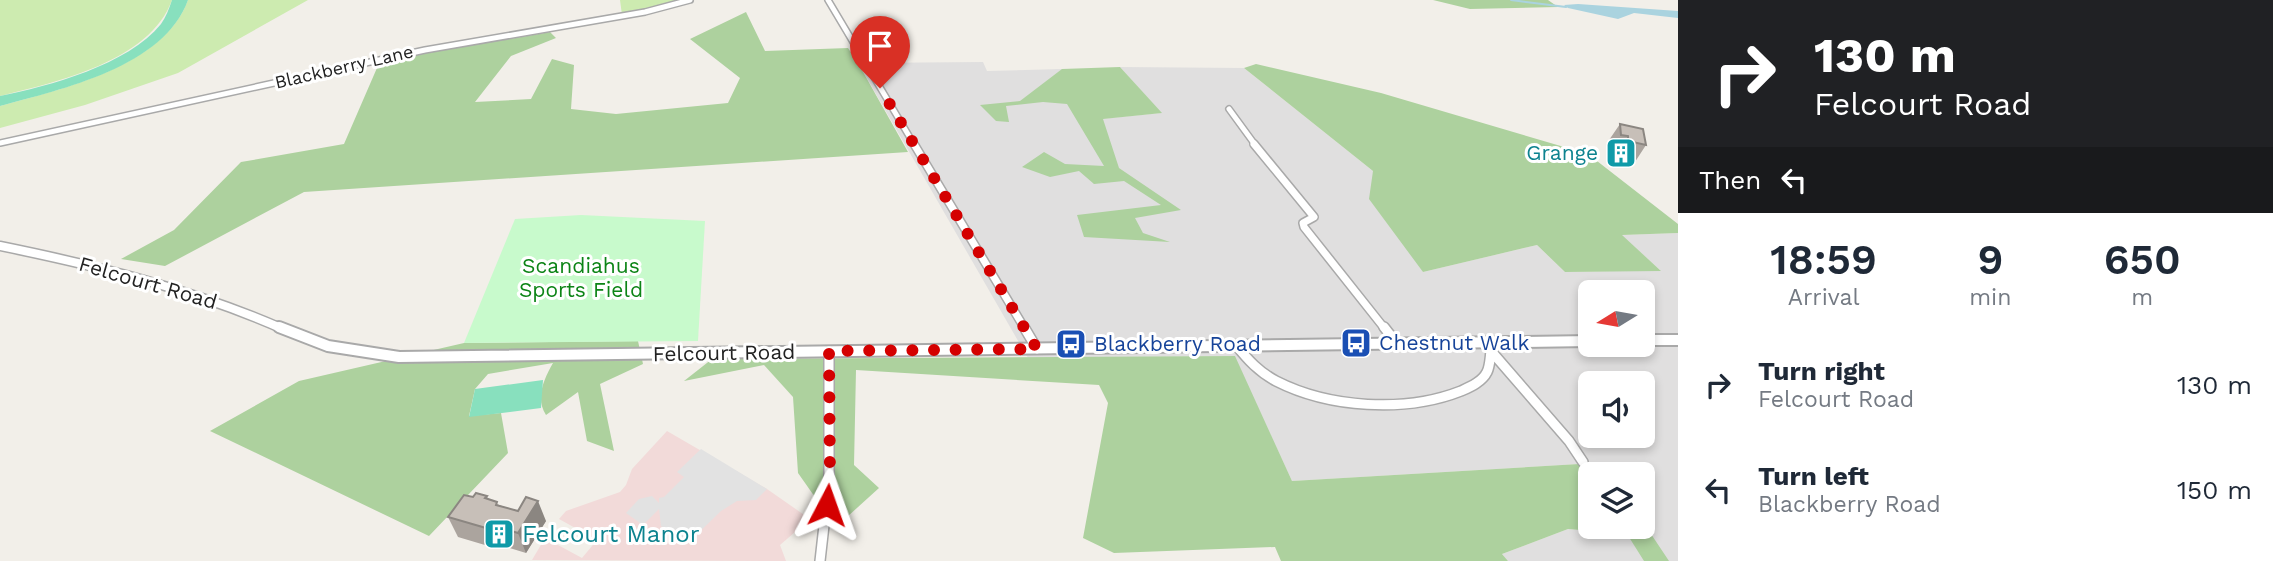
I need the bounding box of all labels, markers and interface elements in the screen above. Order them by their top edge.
pin [850,16,910,88]
text: 130 m [1814,26,1956,84]
icon: arrive [861,27,899,65]
icon: right [1699,28,1790,119]
street label: Blackberry Lane [273,40,415,93]
text: Felcourt Road [1814,85,2031,123]
building icon: Grange [1604,136,1638,170]
place label: Grange [1526,140,1598,165]
icon: left [1775,161,1813,199]
text: Then [1699,165,1761,195]
text: 18:59 [1770,235,1877,284]
text: 9 [1977,235,2003,284]
text: 650 [2104,235,2181,284]
street label: Felcourt Road [76,251,220,314]
park label: Scandiahus Sports Field [519,253,643,302]
north arrow [1578,280,1656,357]
map controls [1578,280,1655,539]
text: Arrival [1788,284,1860,311]
text: min [1969,284,2011,311]
text: m [2131,284,2153,311]
bus stop icon: Chestnut Walk [1339,326,1373,360]
bus stop icon: Blackberry Road [1054,327,1088,361]
place label: Chestnut Walk [1379,330,1529,355]
place label: Blackberry Road [1094,331,1261,356]
street label: Felcourt Road [652,339,796,366]
text: Turn right [1758,356,1885,386]
icon: right [1699,366,1737,404]
text: 130 m [2177,370,2252,400]
button: sound [1578,371,1655,448]
text: Felcourt Road [1758,386,1914,413]
text: Turn left [1758,461,1869,491]
button: layers [1578,462,1655,539]
position arrow [790,468,864,542]
icon: left [1699,471,1737,509]
text: 150 m [2177,475,2252,505]
text: Blackberry Road [1758,491,1941,518]
building icon: Felcourt Manor [482,517,516,551]
place label: Felcourt Manor [522,520,700,548]

